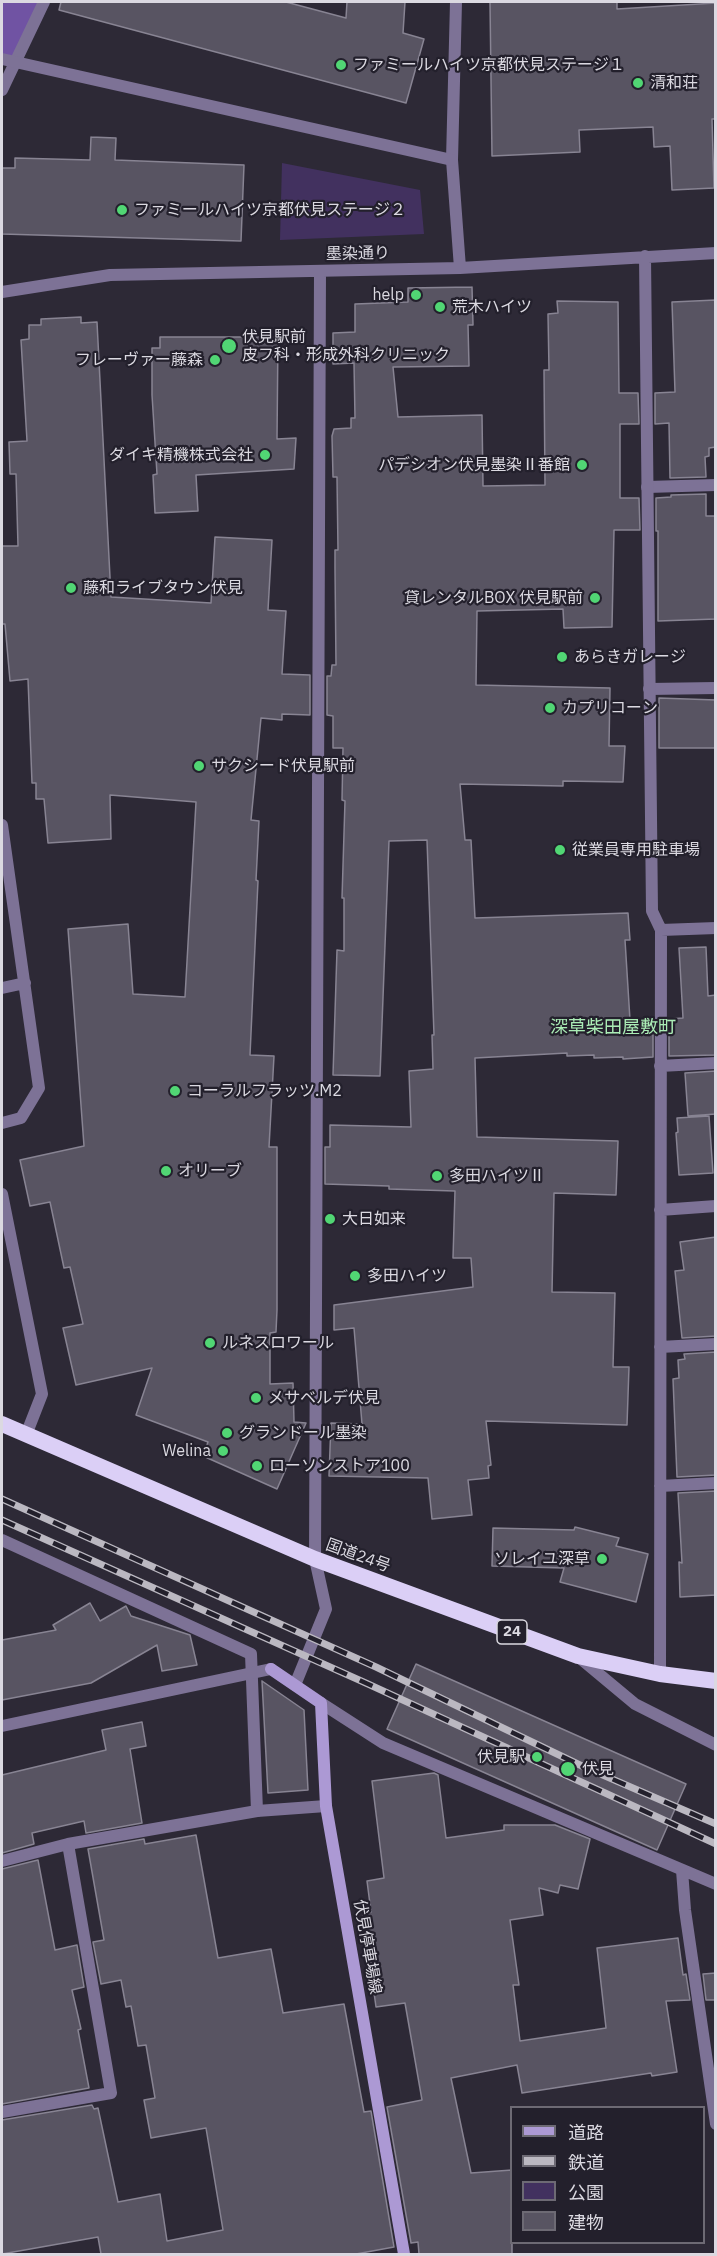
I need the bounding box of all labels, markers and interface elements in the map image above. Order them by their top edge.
place label: ファミールハイツ京都伏見ステージ１ [353,55,625,75]
marker: ファミールハイツ京都伏見ステージ１ [334,58,348,72]
place label: 清和荘 [650,73,698,93]
marker: 清和荘 [631,76,645,90]
place label: ファミールハイツ京都伏見ステージ２ [134,200,406,220]
marker: ファミールハイツ京都伏見ステージ２ [115,203,129,217]
street label: 墨染通り [326,244,390,264]
place label: help [372,285,404,305]
marker: help [409,288,423,302]
place label: 荒木ハイツ [452,297,532,317]
marker: 荒木ハイツ [433,300,447,314]
place label: 伏見駅前 皮フ科・形成外科クリニック [242,327,450,365]
marker: 伏見駅前 皮フ科・形成外科クリニック [220,337,238,355]
place label: フレーヴァー藤森 [75,350,203,370]
marker: フレーヴァー藤森 [208,353,222,367]
place label: ダイキ精機株式会社 [109,445,253,465]
marker: ダイキ精機株式会社 [258,448,272,462]
place label: パデシオン伏見墨染Ⅱ番館 [378,455,570,475]
marker: パデシオン伏見墨染Ⅱ番館 [575,458,589,472]
place label: 藤和ライブタウン伏見 [83,578,243,598]
marker: 藤和ライブタウン伏見 [64,581,78,595]
place label: 貸レンタルBOX 伏見駅前 [404,588,583,608]
marker: 貸レンタルBOX 伏見駅前 [588,591,602,605]
place label: あらきガレージ [574,647,686,667]
marker: あらきガレージ [555,650,569,664]
place label: カプリコーン [562,698,658,718]
marker: カプリコーン [543,701,557,715]
place label: サクシード伏見駅前 [211,756,355,776]
marker: サクシード伏見駅前 [192,759,206,773]
place label: 従業員専用駐車場 [572,840,700,860]
marker: 従業員専用駐車場 [553,843,567,857]
district label: 深草柴田屋敷町 [550,1017,676,1039]
place label: コーラルフラッツ.M2 [187,1081,342,1101]
marker: コーラルフラッツ.M2 [168,1084,182,1098]
place label: オリーブ [178,1161,242,1181]
marker: オリーブ [159,1164,173,1178]
place label: 多田ハイツⅡ [449,1166,545,1186]
marker: 多田ハイツⅡ [430,1169,444,1183]
place label: 大日如来 [342,1209,406,1229]
marker: 大日如来 [323,1212,337,1226]
place label: 多田ハイツ [367,1266,447,1286]
marker: 多田ハイツ [348,1269,362,1283]
place label: ルネスロワール [222,1333,334,1353]
marker: ルネスロワール [203,1336,217,1350]
place label: メサベルデ伏見 [268,1388,380,1408]
marker: メサベルデ伏見 [249,1391,263,1405]
place label: グランドール墨染 [239,1423,367,1443]
marker: グランドール墨染 [220,1426,234,1440]
place label: Welina [162,1441,211,1461]
marker: Welina [216,1444,230,1458]
place label: ローソンストア100 [269,1456,410,1476]
marker: ローソンストア100 [250,1459,264,1473]
street label: 国道24号 [323,1535,393,1577]
place label: ソレイユ深草 [494,1549,590,1569]
marker: ソレイユ深草 [595,1552,609,1566]
road number: 24 [497,1620,527,1644]
place label: 伏見駅 [477,1747,525,1767]
marker: 伏見駅 [530,1750,544,1764]
place label: 伏見 [582,1759,614,1779]
marker: 伏見 [559,1760,577,1778]
street label: 伏見停車場線 [349,1898,385,1996]
legend [510,2106,705,2244]
text: 道路 [568,2121,604,2144]
text: 鉄道 [568,2151,604,2174]
text: 公園 [568,2181,604,2204]
text: 建物 [568,2211,604,2234]

